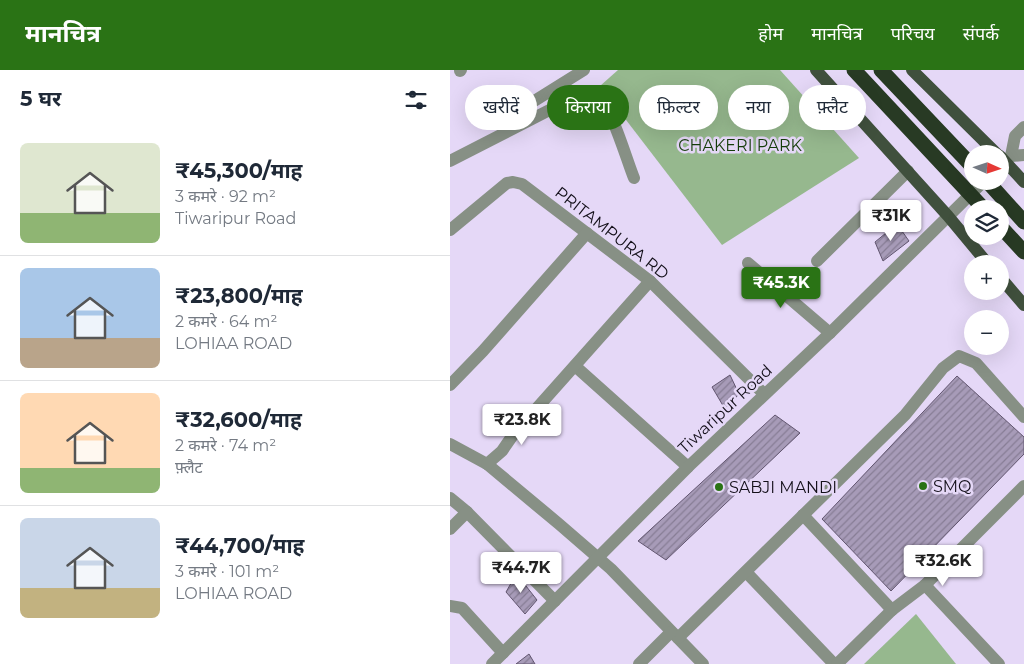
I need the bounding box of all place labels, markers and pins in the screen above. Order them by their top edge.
pin: ₹31K [861,200,921,242]
pin: ₹45.3K [740,266,822,309]
pin: ₹23.8K [481,404,563,446]
place label: SMQ [933,477,972,496]
place label: SABJI MANDI [729,478,837,497]
marker: SMQ [917,480,929,492]
marker: SABJI MANDI [713,481,725,493]
pin: ₹32.6K [902,544,984,587]
pin: ₹44.7K [480,552,562,594]

